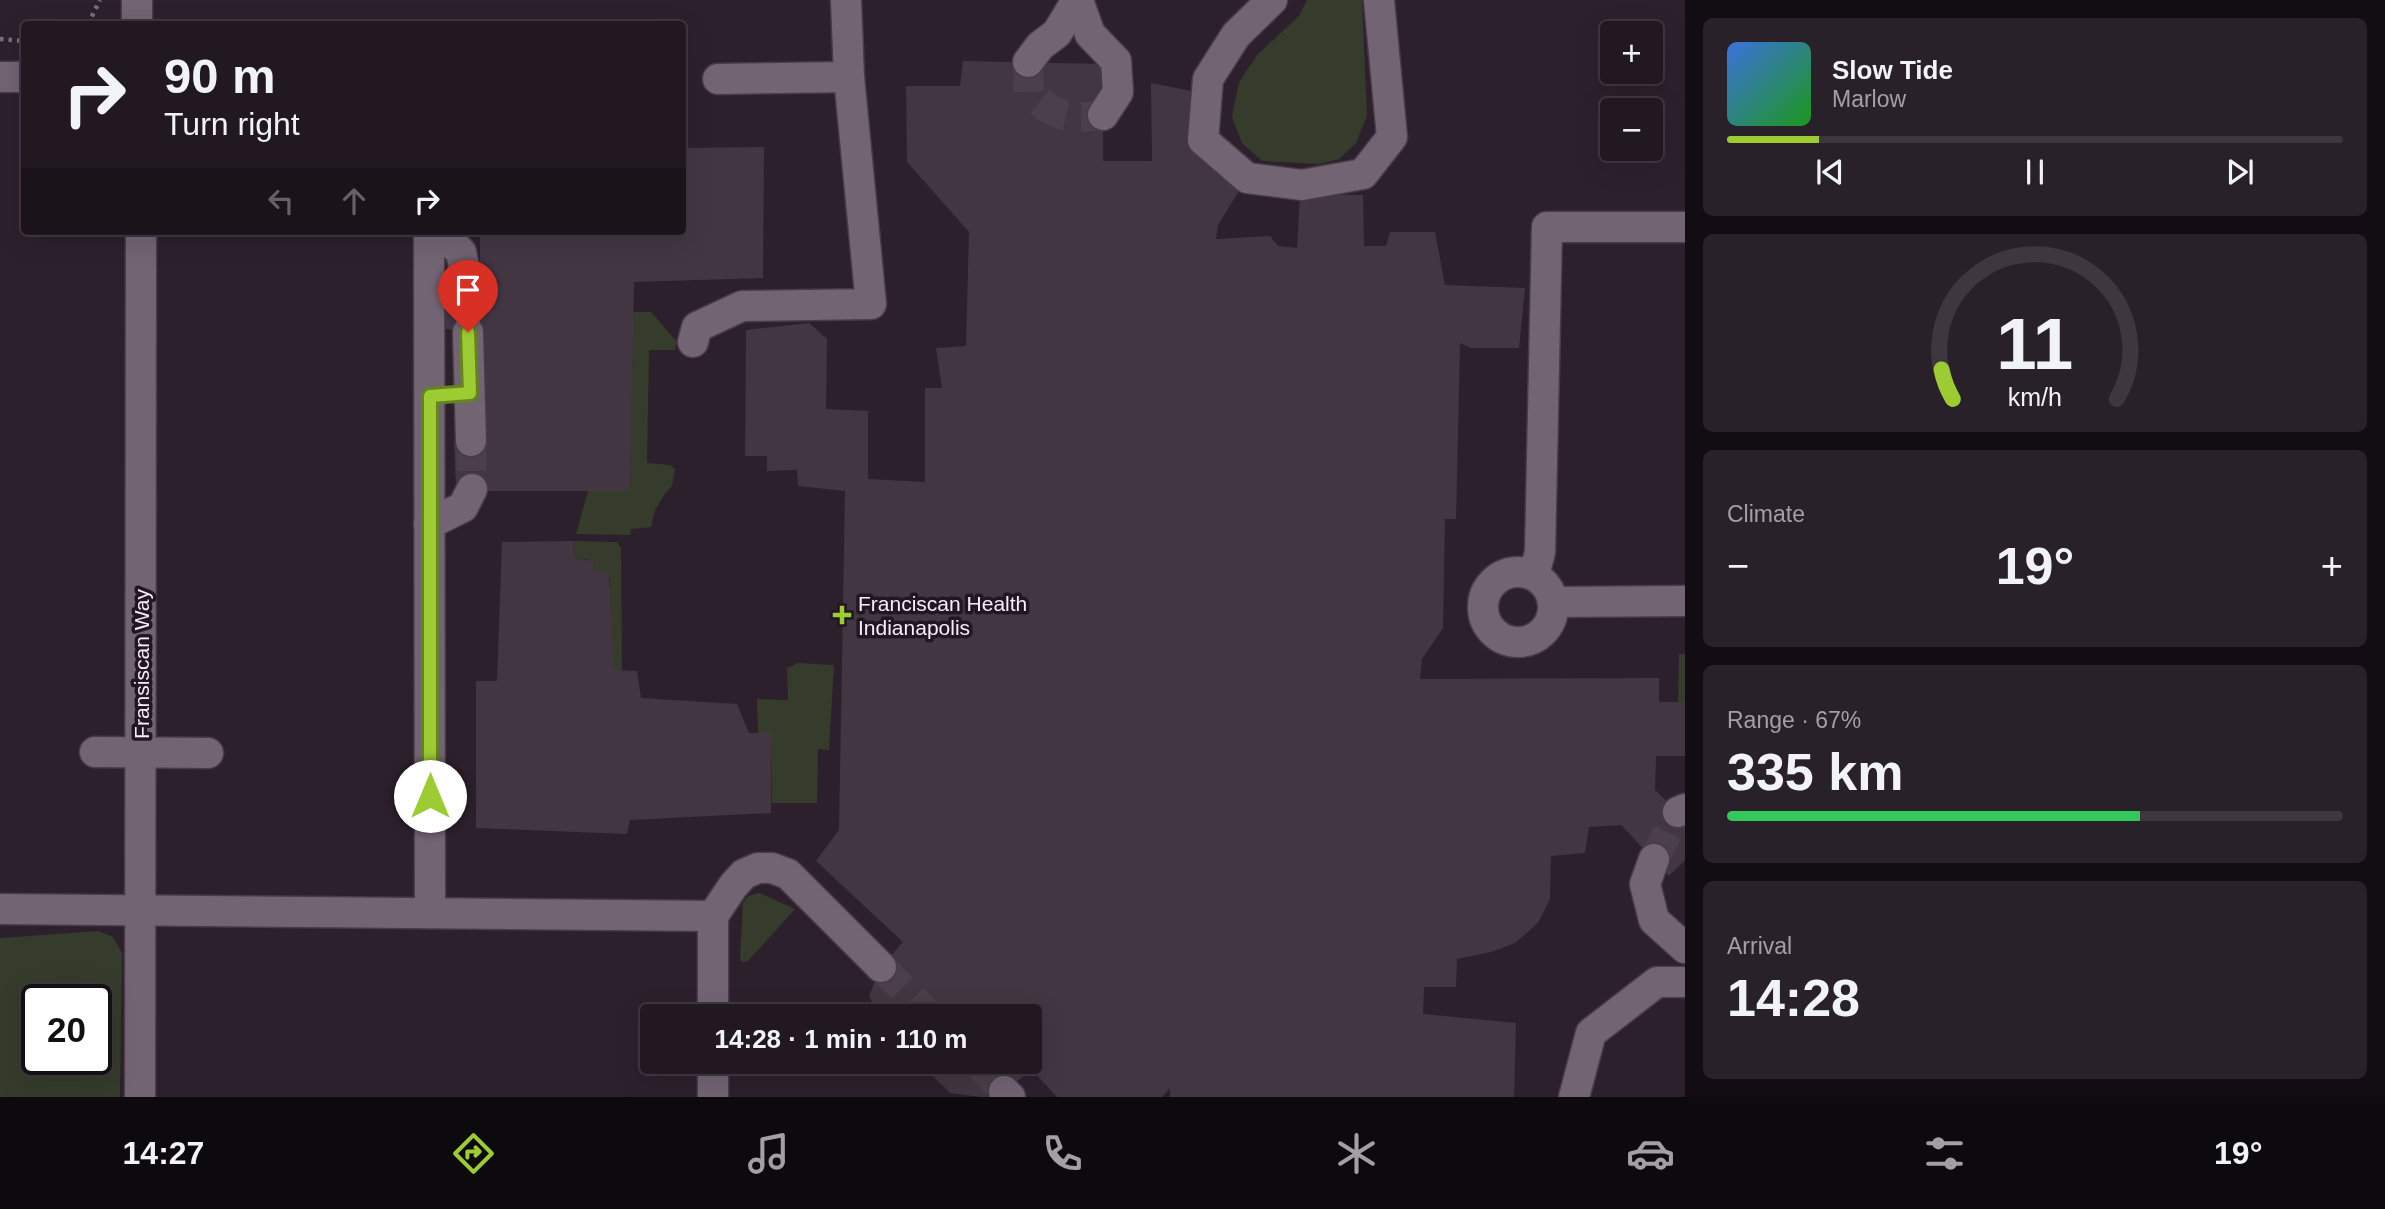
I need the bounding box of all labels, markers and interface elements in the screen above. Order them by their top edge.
map controls [1600,21,1663,161]
button: + [1600,21,1663,84]
icon: right [49,49,140,140]
text: 90 m [164,49,276,103]
text: Slow Tide [1832,55,1953,85]
text: Marlow [1832,86,1906,112]
button: − [1600,98,1663,161]
text: Turn right [164,106,300,142]
icon: previous [1811,153,1849,191]
icon: pause [2016,153,2054,191]
icon: next [2221,153,2259,191]
icon: left [262,182,300,220]
icon: ahead [335,182,373,220]
icon: right [408,182,446,220]
pin [438,260,498,332]
icon: arrive [449,271,487,309]
text: 11 [1997,303,2073,384]
text: km/h [2008,382,2062,410]
text: Climate [1727,501,1805,527]
text: 19° [1996,537,2074,595]
text: − [1727,545,1749,587]
text: + [2321,545,2343,587]
street label: Fransiscan Way [130,589,153,739]
place label: Franciscan Health Indianapolis [858,592,1027,639]
marker: Franciscan Health Indianapolis [832,605,852,625]
text: Range · 67% [1727,707,1861,733]
text: 335 km [1727,743,1903,801]
position arrow [393,759,467,833]
text: Arrival [1727,933,1792,959]
text: 14:28 [1727,969,1860,1027]
speed limit sign: 20 [21,984,112,1075]
text: 14:28 · 1 min · 110 m [715,1024,967,1054]
icon: directions [449,1129,498,1178]
icon: music [744,1129,793,1178]
icon: phone [1038,1129,1087,1178]
icon: climate [1332,1129,1381,1178]
icon: car [1626,1129,1675,1178]
icon: filters [1920,1129,1969,1178]
text: 14:27 [123,1135,204,1171]
text: 19° [2214,1135,2262,1171]

